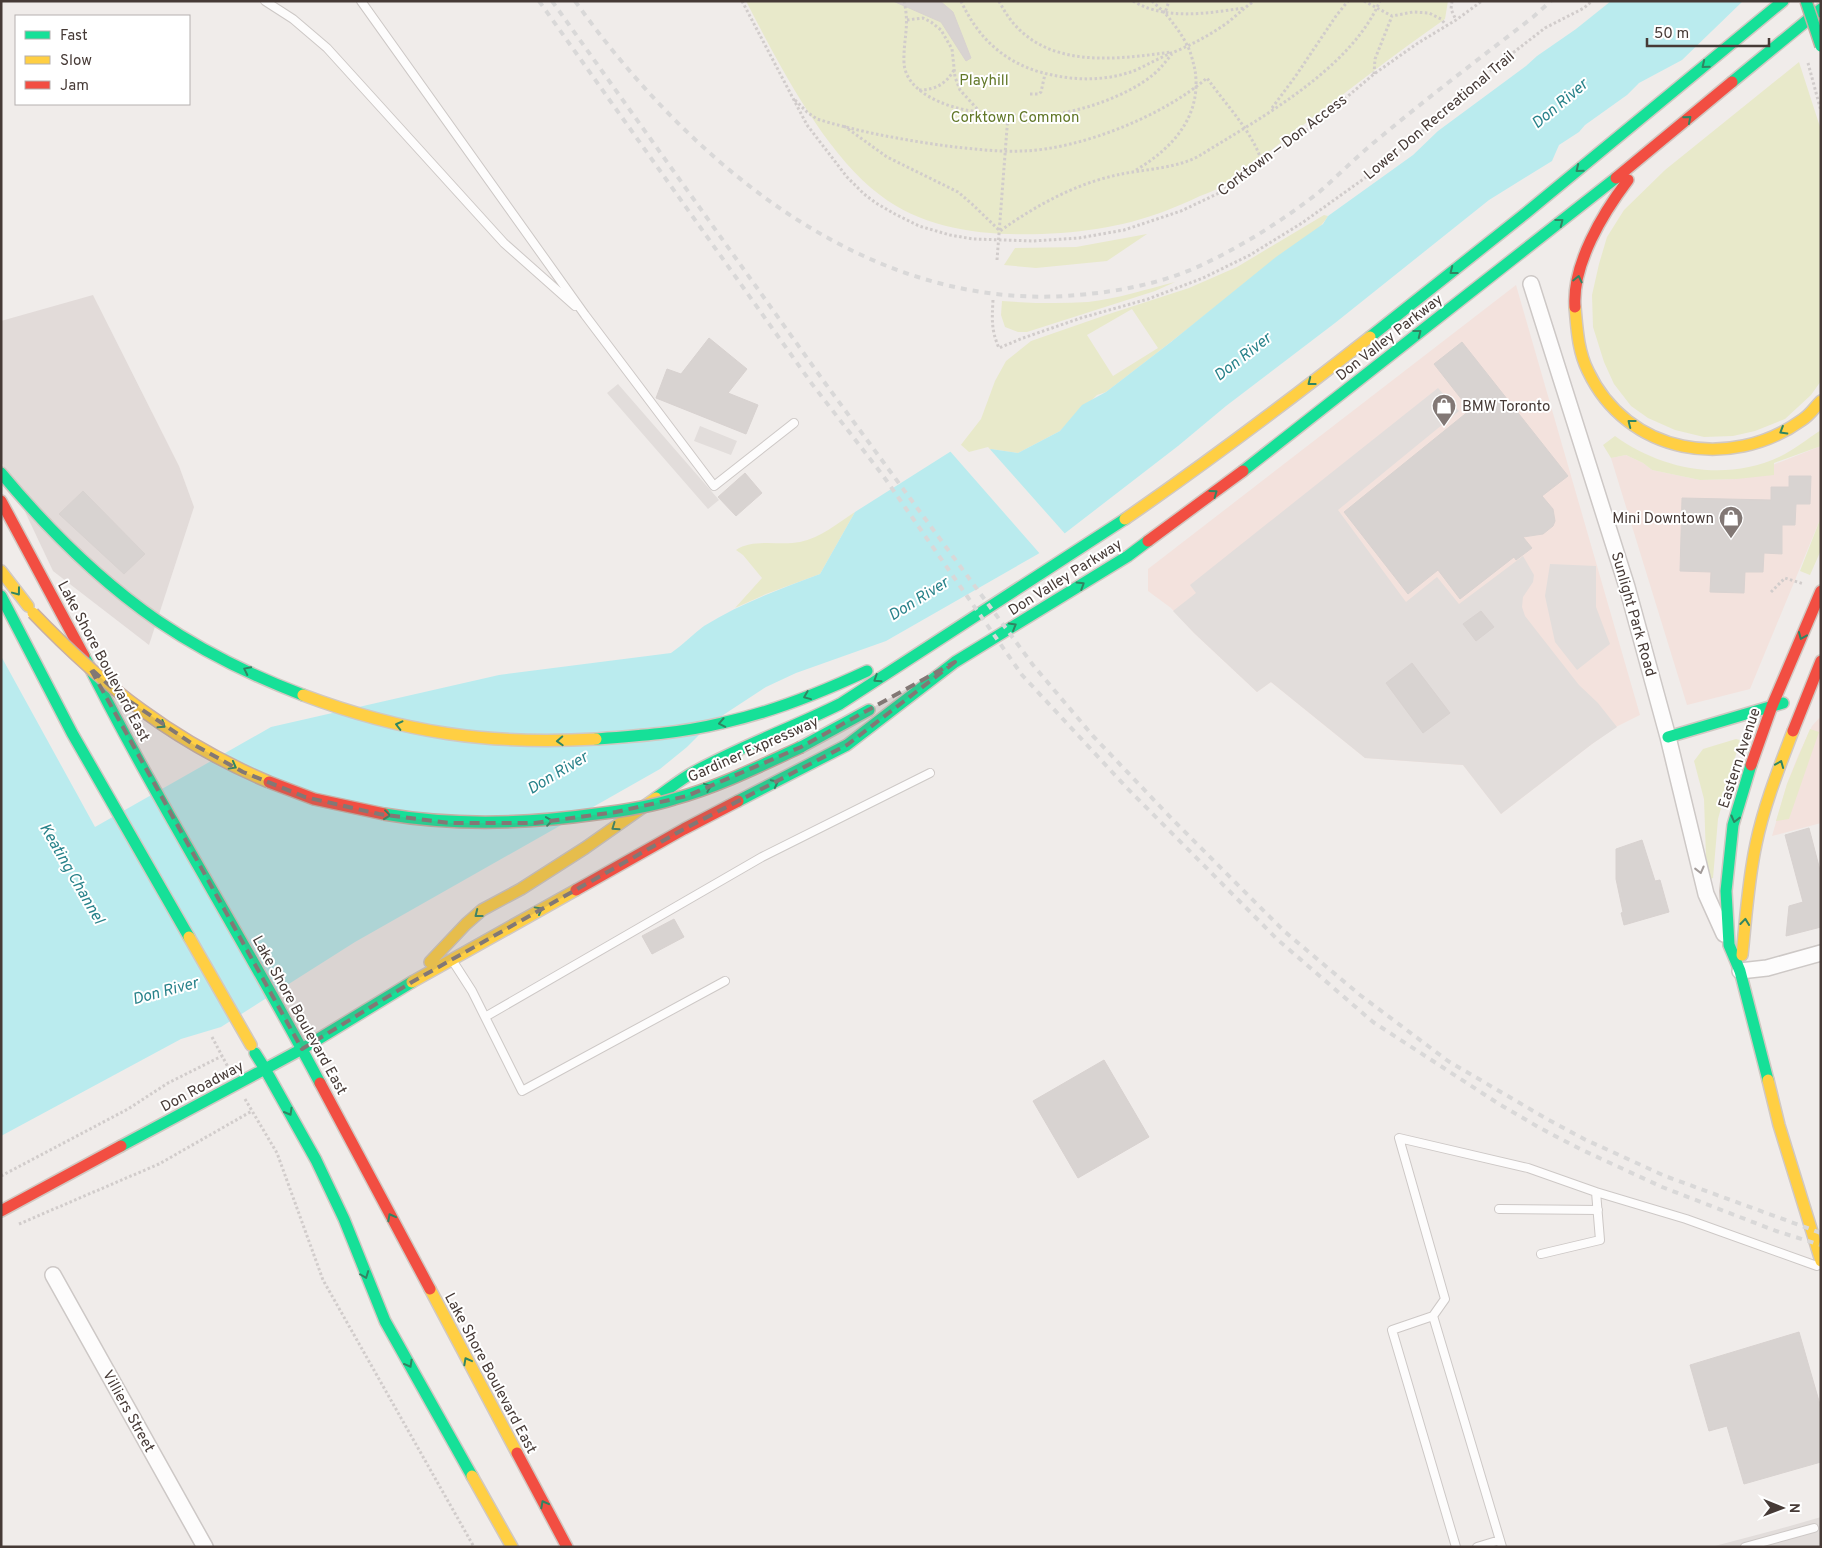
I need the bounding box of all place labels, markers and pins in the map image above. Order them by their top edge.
shop icon: BMW Toronto [1431,393,1457,427]
place label: BMW Toronto [1462,398,1550,417]
shop icon: Mini Downtown [1718,505,1744,539]
place label: Mini Downtown [1612,510,1714,529]

